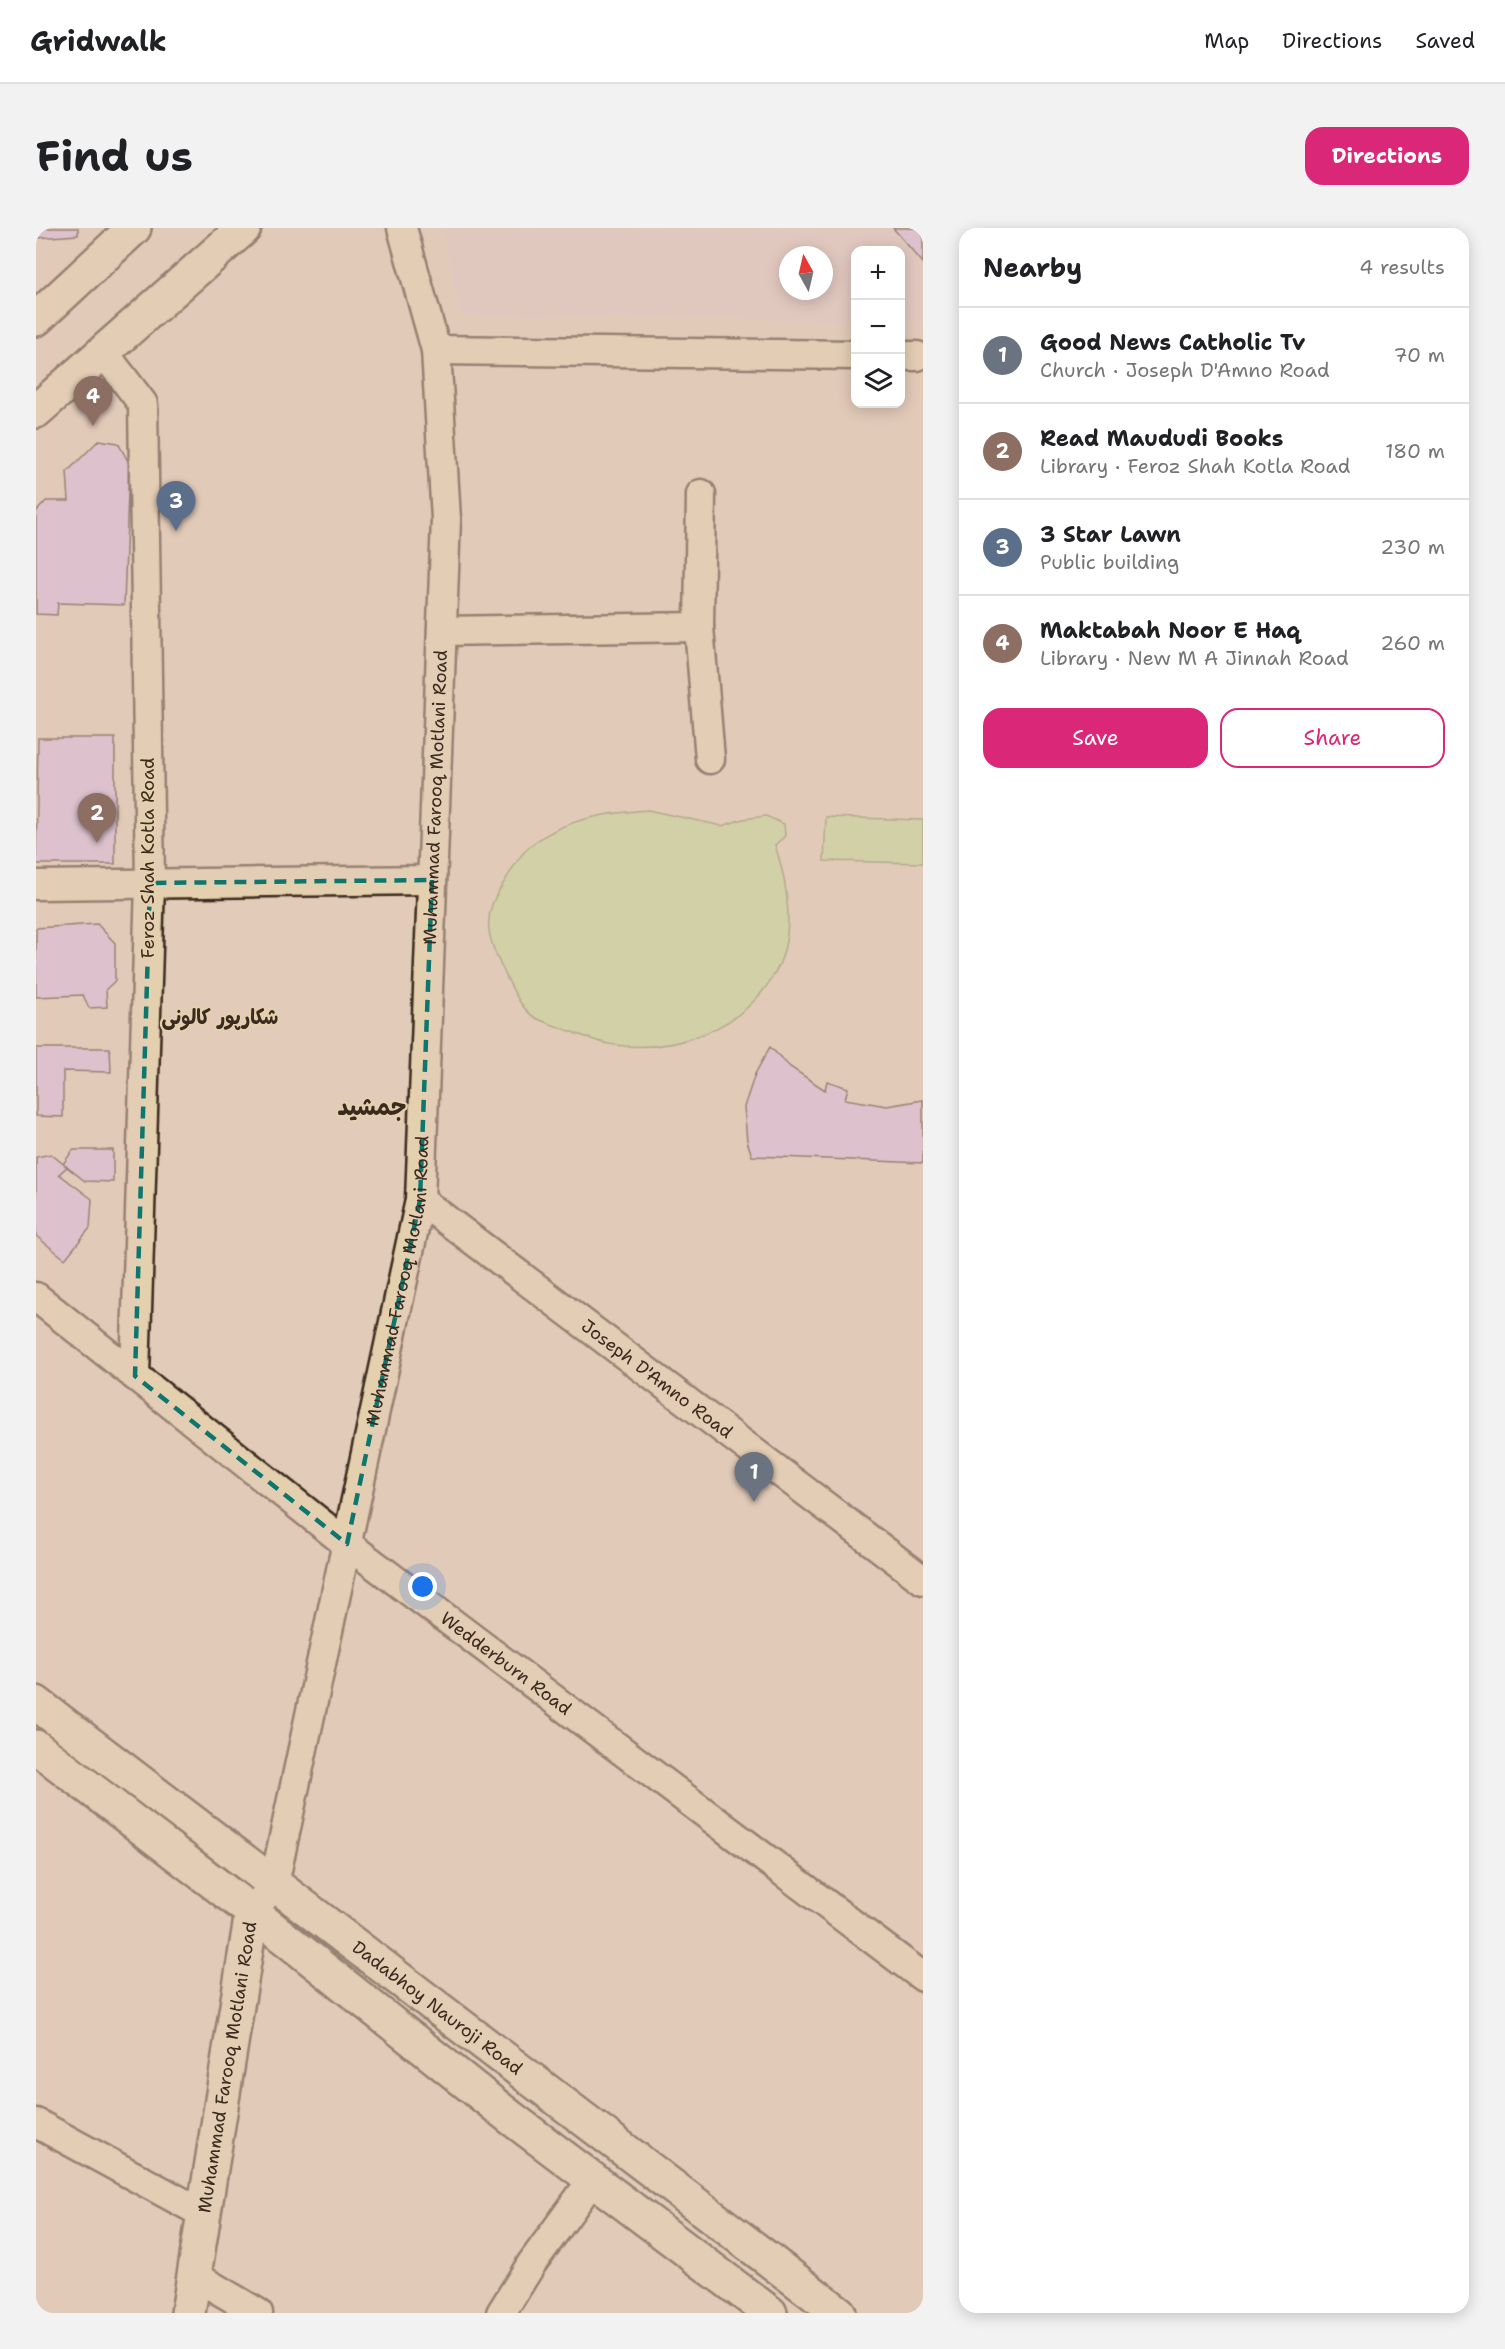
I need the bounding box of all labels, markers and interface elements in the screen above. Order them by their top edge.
text: Gridwalk [30,22,167,60]
text: Map [1204,27,1249,55]
text: Directions [1282,27,1382,55]
text: Saved [1415,27,1475,55]
button: Directions [1305,127,1469,185]
text: Find us [36,128,193,184]
north arrow [779,246,833,300]
map controls [851,246,905,408]
button: + [851,246,905,300]
text: Nearby [983,250,1082,285]
text: 4 results [1359,254,1445,280]
button: − [851,300,905,354]
text: Good News Catholic Tv [1040,328,1305,357]
text: 1 [998,342,1007,368]
text: 70 m [1393,342,1445,368]
button: layers [851,354,905,408]
text: Church · Joseph D'Amno Road [1040,357,1330,383]
pin: 4 [74,376,112,426]
text: Read Maududi Books [1040,424,1283,453]
text: 2 [996,438,1010,464]
text: 180 m [1385,438,1445,464]
text: Library · Feroz Shah Kotla Road [1040,453,1351,479]
pin: 3 [156,482,196,531]
text: 3 Star Lawn [1040,520,1181,549]
text: 3 [996,534,1010,560]
text: 230 m [1380,534,1445,560]
text: Public building [1040,549,1179,575]
text: Maktabah Noor E Haq [1040,616,1300,645]
text: 4 [996,630,1010,656]
text: 260 m [1380,630,1445,656]
text: Library · New M A Jinnah Road [1040,645,1349,671]
street label: Muhammad Farooq Motlani Road [418,650,453,945]
button: Save [983,708,1208,768]
button: Share [1220,708,1445,768]
street label: Feroz Shah Kotla Road [136,758,160,958]
pin: 2 [78,794,116,843]
district label: شکارپور کالونی [162,1004,278,1031]
district label: جمشید [337,1091,407,1123]
street label: Muhammad Farooq Motlani Road [360,1135,434,1428]
street label: Joseph D'Amno Road [576,1314,738,1444]
pin: 1 [734,1452,774,1502]
your location [408,1572,437,1601]
street label: Wedderburn Road [435,1606,576,1721]
street label: Muhammad Farooq Motlani Road [192,1920,262,2215]
street label: Dadabhoy Nauroji Road [347,1935,528,2080]

